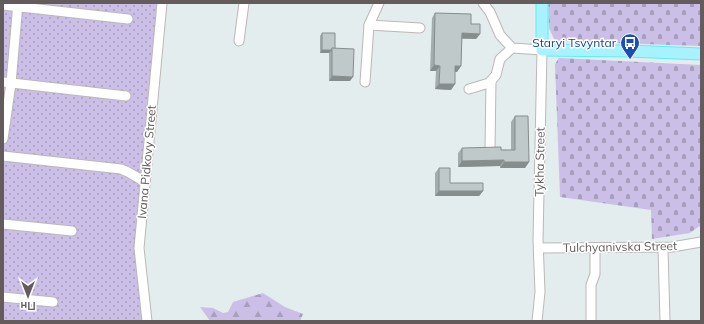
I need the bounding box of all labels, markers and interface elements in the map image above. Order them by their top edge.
bus stop icon: Staryi Tsvyntar [619,32,641,60]
place label: Staryi Tsvyntar [532,35,617,50]
street label: Ivana Pidkovy Street [134,105,159,219]
street label: Tykha Street [531,127,548,197]
street label: Tulchyanivska Street [563,238,677,255]
north arrow [8,276,48,316]
text: Пн [20,299,36,313]

